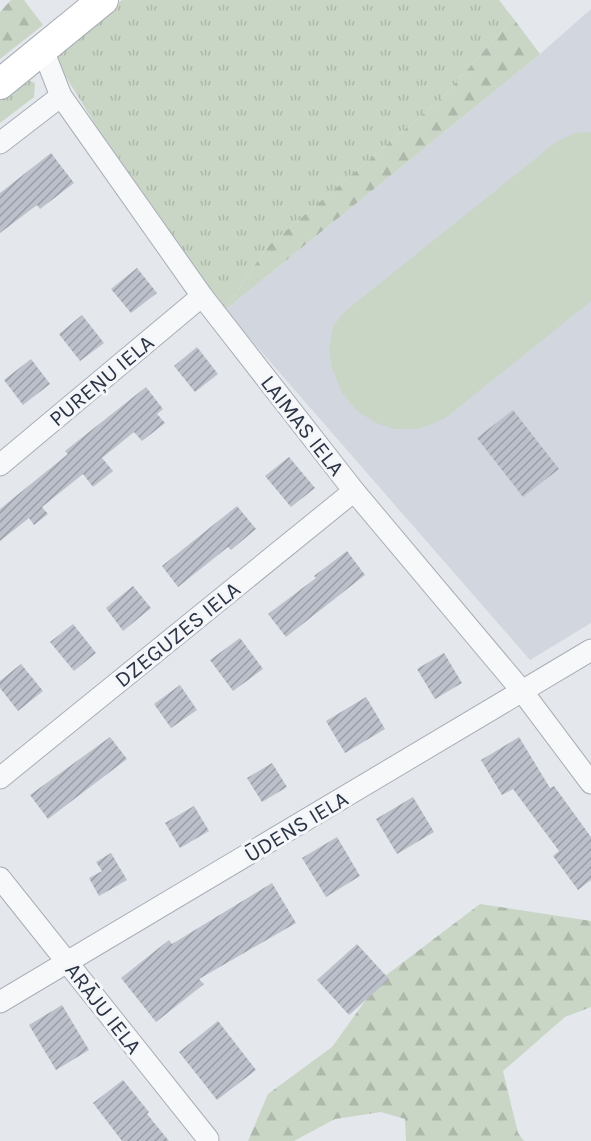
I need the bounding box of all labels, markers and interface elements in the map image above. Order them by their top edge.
street label: PUREŅU IELA [44,329,159,432]
street label: LAIMAS IELA [255,370,350,481]
street label: DZEGUZES IELA [110,576,246,693]
street label: ŪDENS IELA [240,786,353,868]
street label: ARĀJU IELA [60,958,147,1060]

